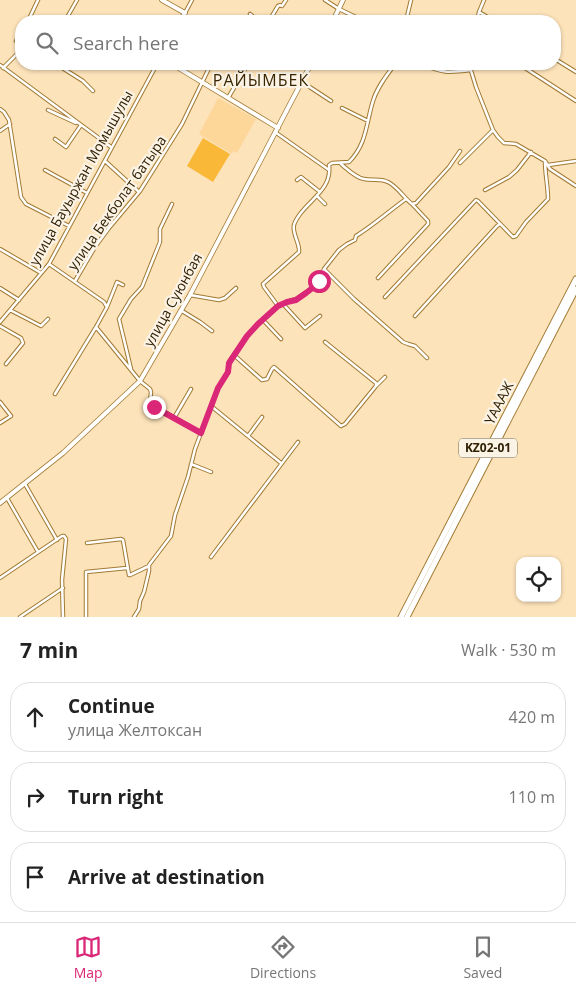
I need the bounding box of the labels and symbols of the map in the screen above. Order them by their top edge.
district label: РАЙЫМБЕК [213,69,309,91]
street label: улица Бауыржан Момышулы [24,87,137,269]
street label: улица Бекболат батыра [63,132,170,274]
street label: улица Суюнбая [139,250,206,350]
route start [308,270,331,293]
street label: ҮАААЖ [480,378,518,428]
route end [143,396,166,419]
road number: KZ02-01 [459,438,517,458]

